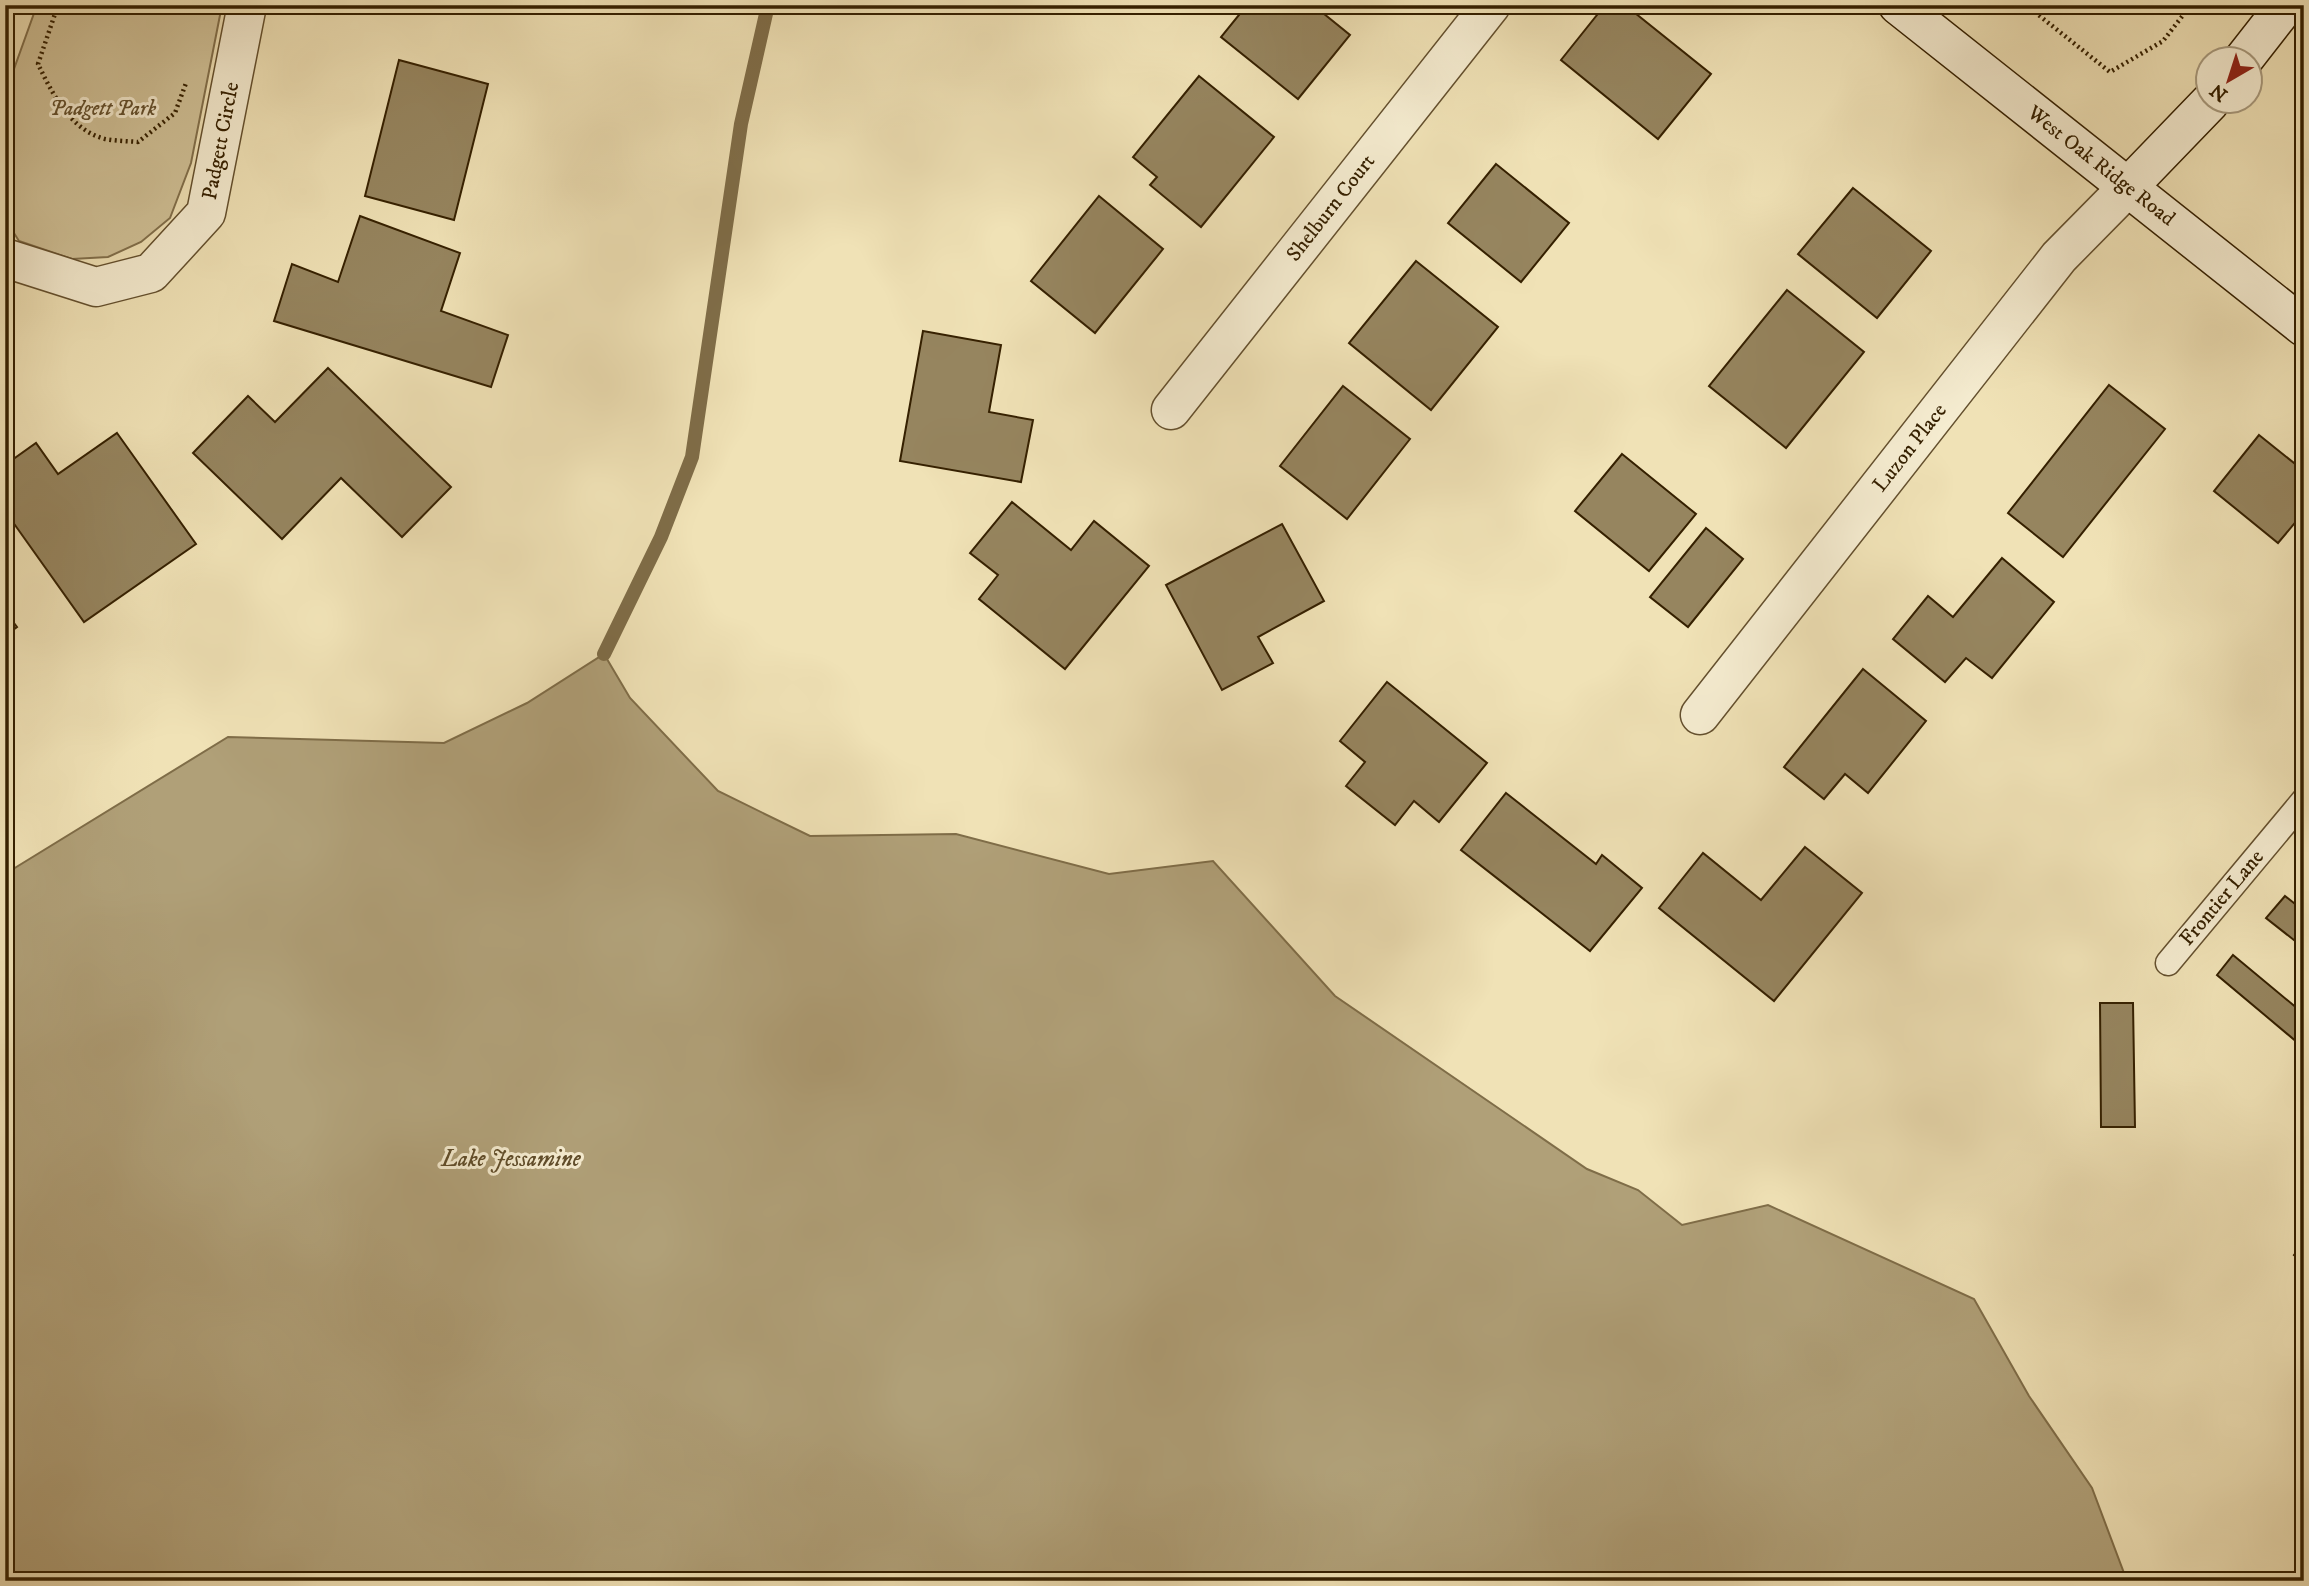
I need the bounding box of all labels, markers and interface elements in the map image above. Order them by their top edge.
north arrow [2194,46,2264,116]
text: N [2206,78,2233,106]
street label: Padgett Circle [197,80,245,202]
park label: Padgett Park [50,96,157,122]
street label: West Oak Ridge Road [2021,100,2181,232]
street label: Shelburn Court [1281,149,1381,267]
street label: Luzon Place [1867,398,1953,497]
street label: Frontier Lane [2174,844,2270,951]
water label: Lake Jessamine [439,1145,582,1174]

